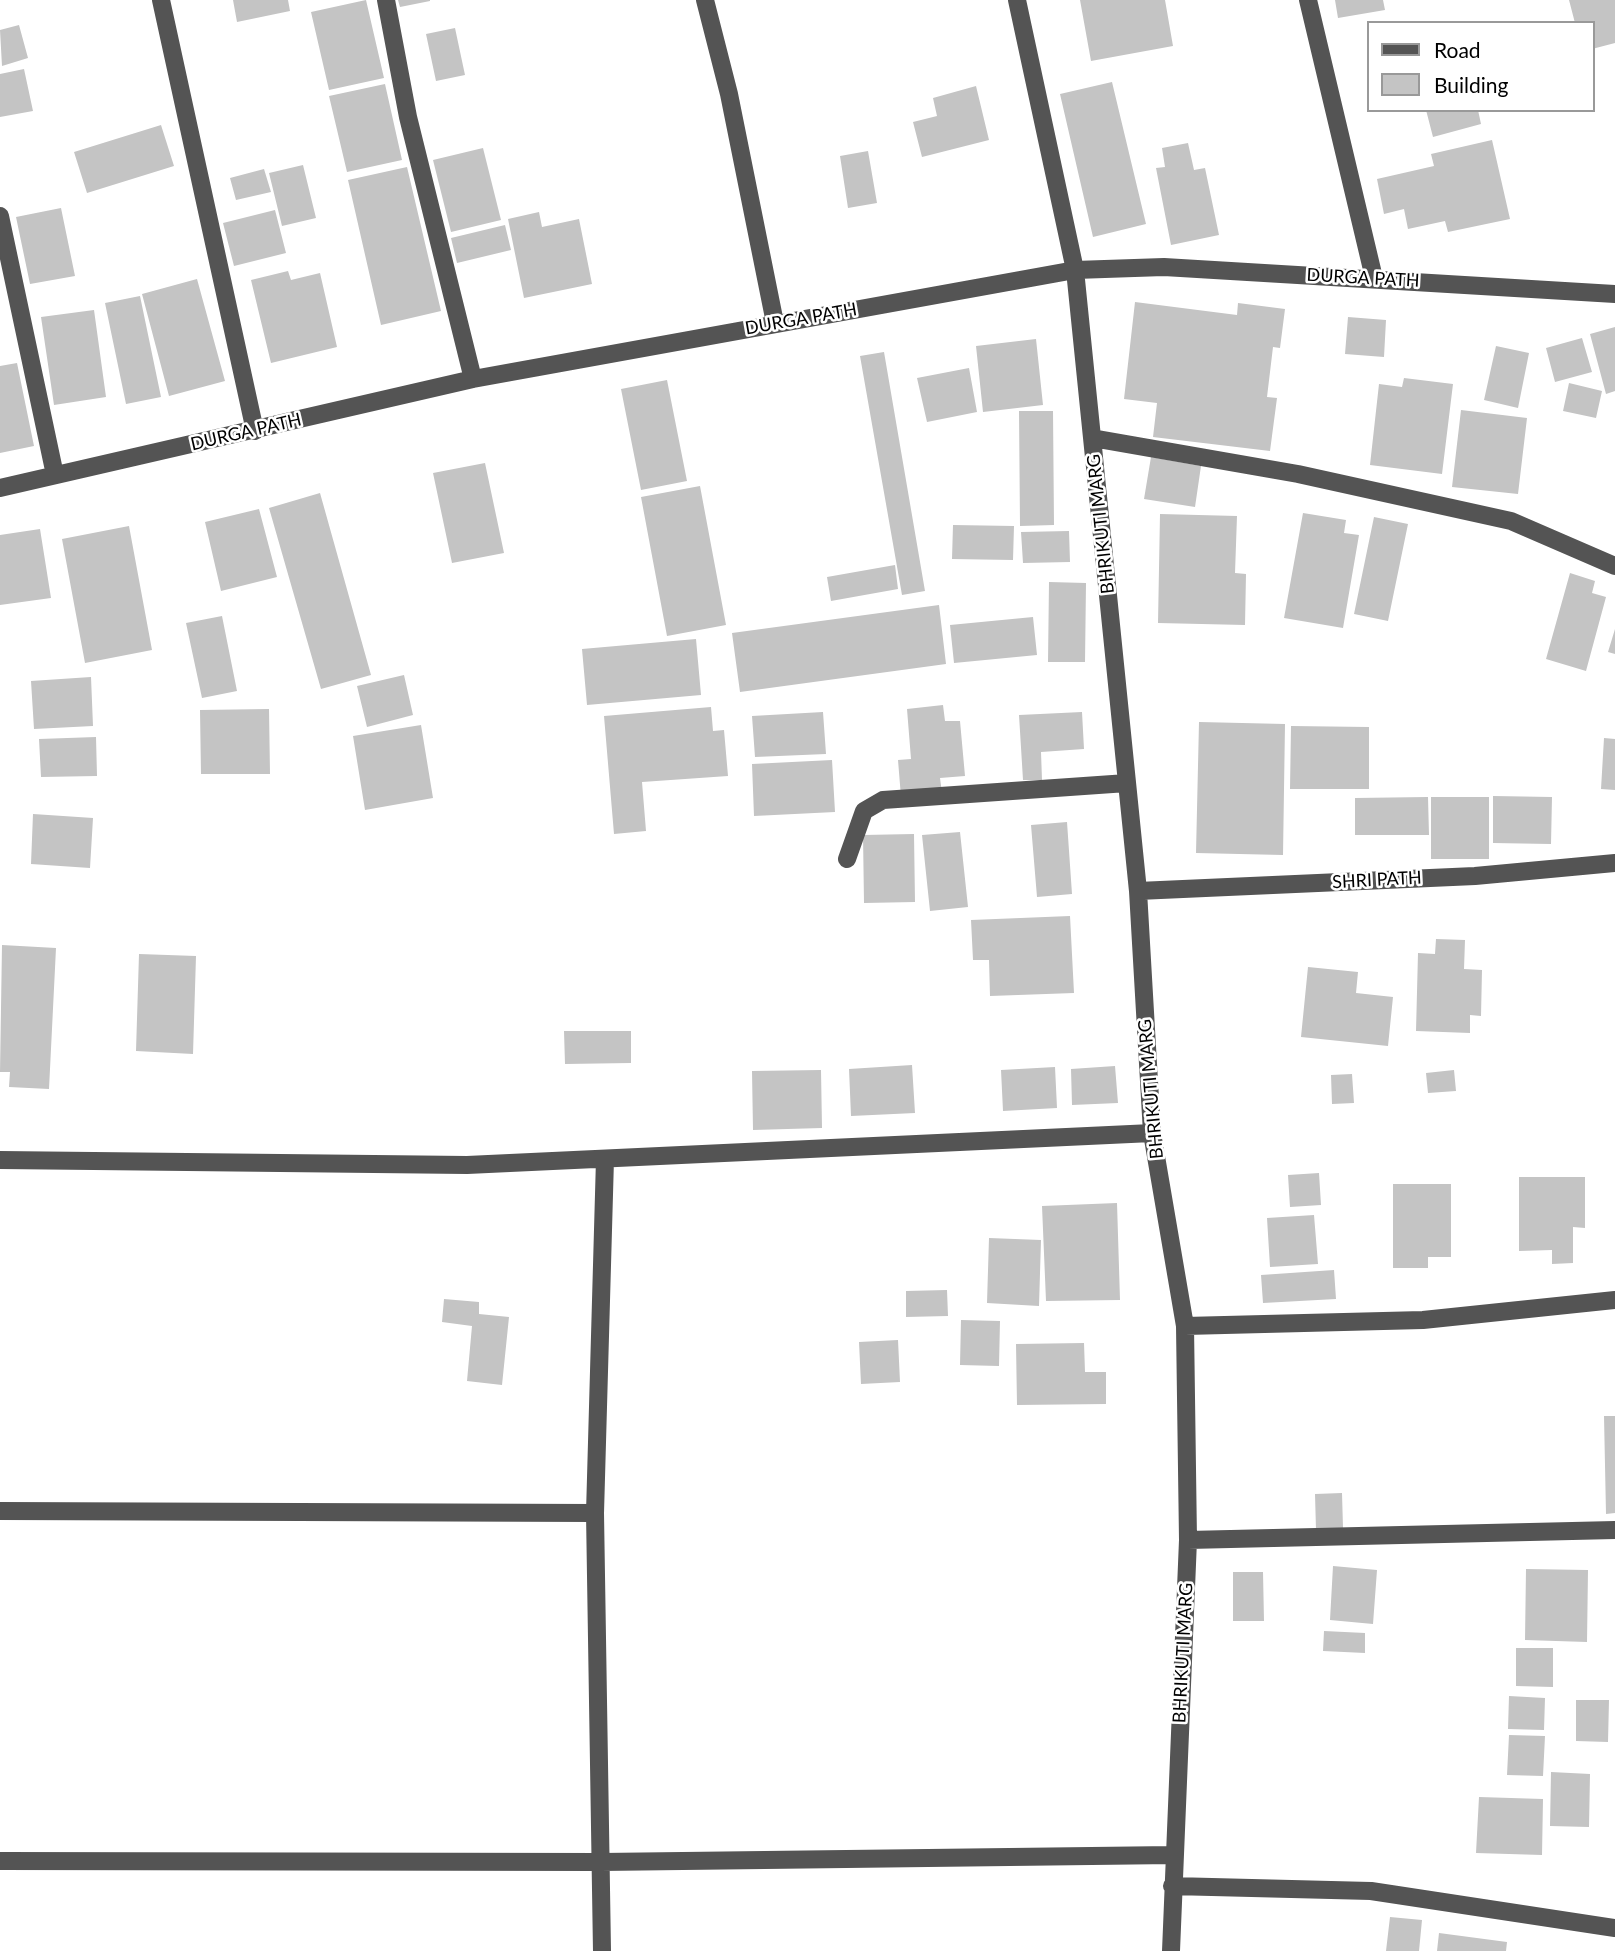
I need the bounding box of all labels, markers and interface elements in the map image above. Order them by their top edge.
legend [1366,21,1594,112]
text: Road [1434,37,1481,62]
text: Building [1434,72,1509,97]
street label: DURGA PATH [1306,264,1420,292]
street label: DURGA PATH [743,299,859,339]
street label: DURGA PATH [188,409,304,455]
street label: BHRIKUTI MARG [1083,453,1119,595]
street label: SHRI PATH [1332,867,1422,893]
street label: BHRIKUTI MARG [1134,1018,1168,1160]
street label: BHRIKUTI MARG [1169,1582,1197,1724]

